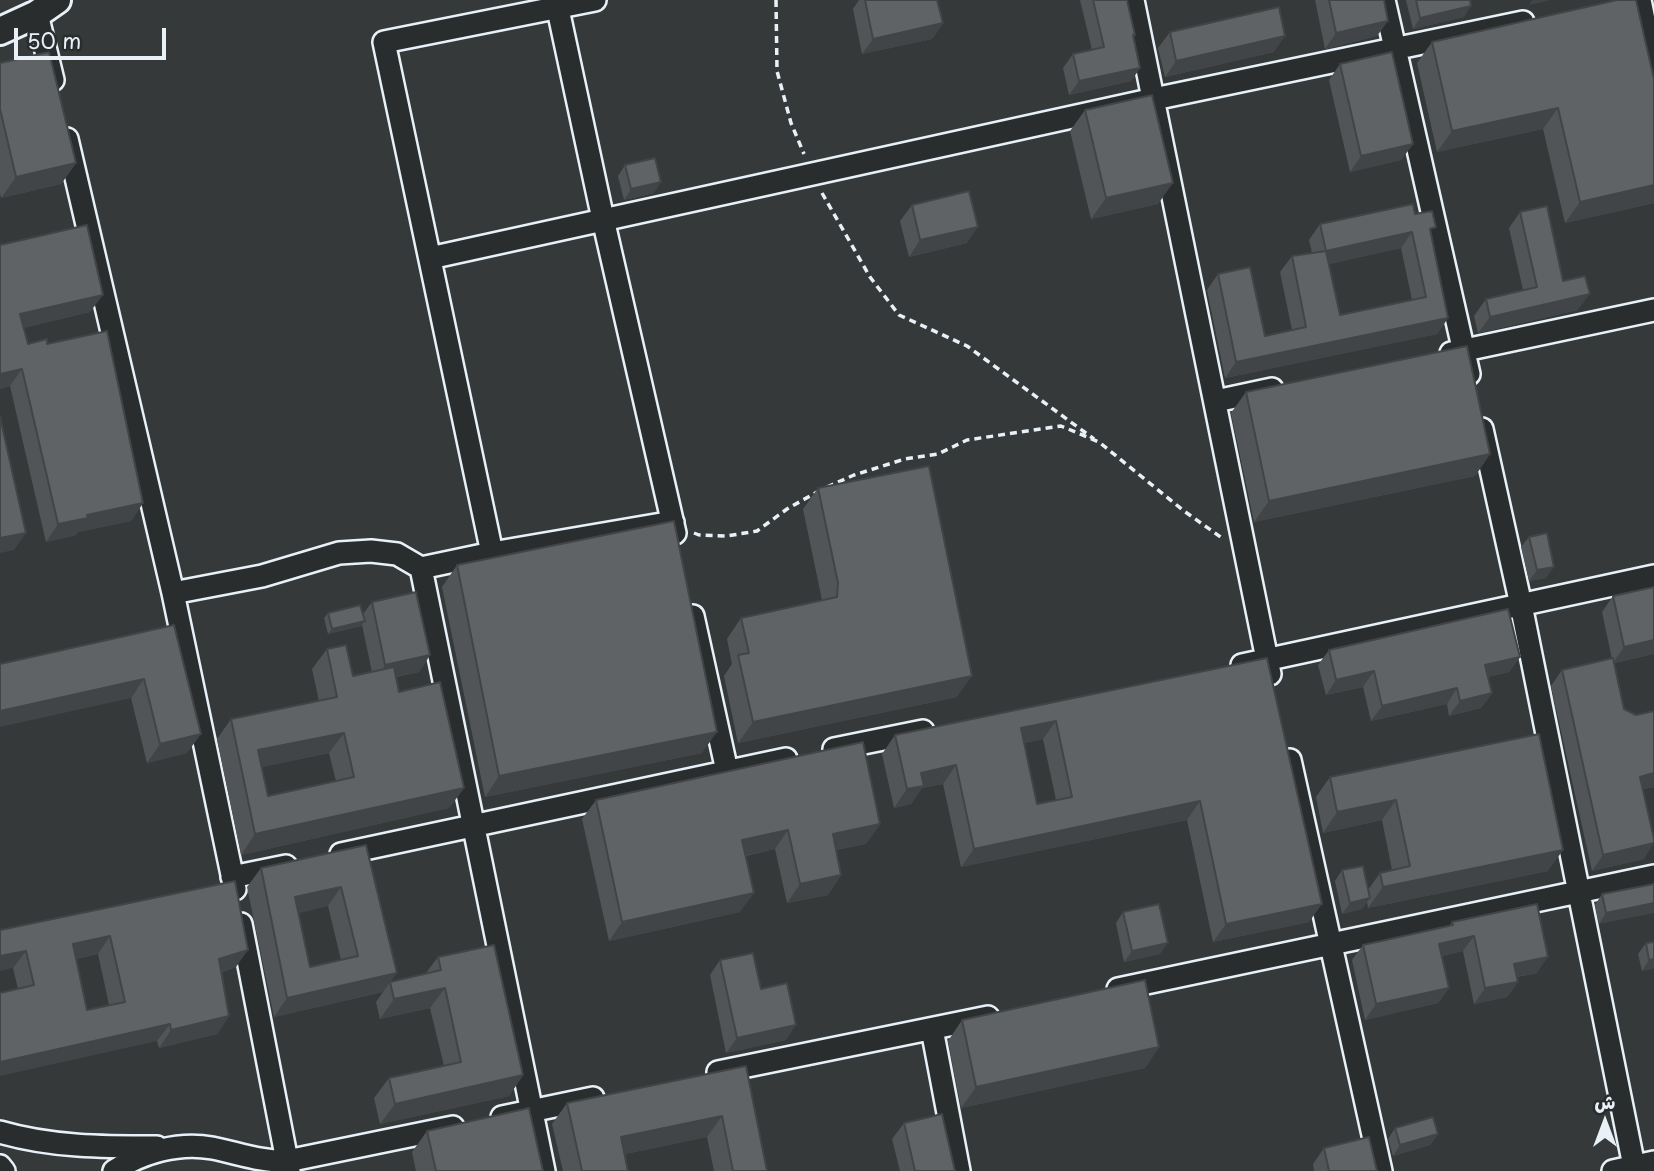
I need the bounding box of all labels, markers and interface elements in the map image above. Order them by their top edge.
scale bar [18,14,170,58]
text: 50 m [27,24,81,56]
north arrow [1570,1087,1640,1157]
text: ش [1595,1087,1615,1115]

